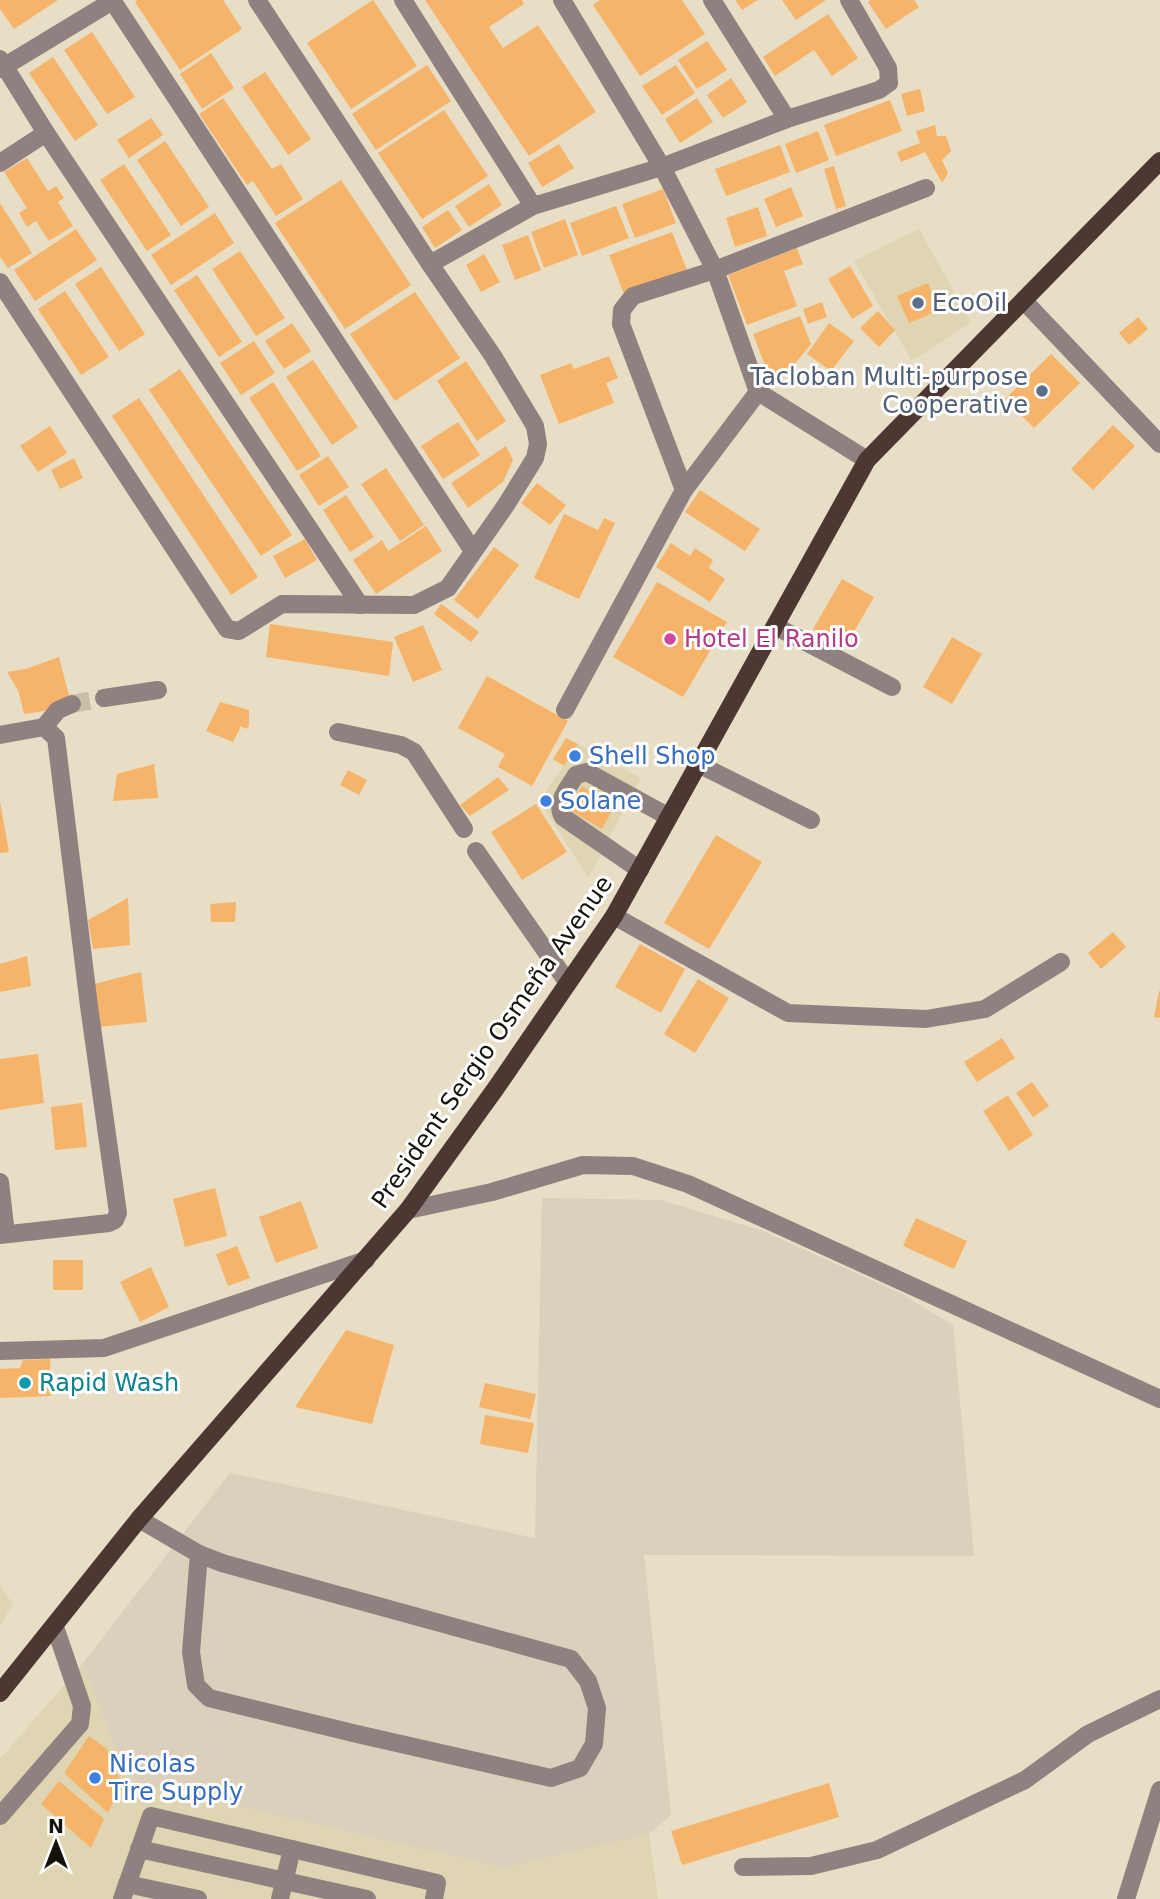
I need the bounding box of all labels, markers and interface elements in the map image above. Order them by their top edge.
place label: EcoOil [932,289,1007,317]
marker: EcoOil [910,295,926,311]
place label: Tacloban Multi-purpose Cooperative [749,363,1028,419]
marker: Tacloban Multi-purpose Cooperative [1034,383,1050,399]
place label: Hotel El Ranilo [684,625,859,653]
marker: Hotel El Ranilo [662,631,678,647]
place label: Shell Shop [589,742,716,770]
marker: Shell Shop [567,748,583,764]
place label: Solane [560,787,641,815]
marker: Solane [538,793,554,809]
street label: President Sergio Osmeña Avenue [366,870,618,1214]
place label: Rapid Wash [39,1369,179,1397]
marker: Rapid Wash [17,1375,33,1391]
place label: Nicolas Tire Supply [108,1750,243,1806]
marker: Nicolas Tire Supply [87,1770,103,1786]
north arrow [21,1808,91,1878]
text: N [48,1815,64,1837]

